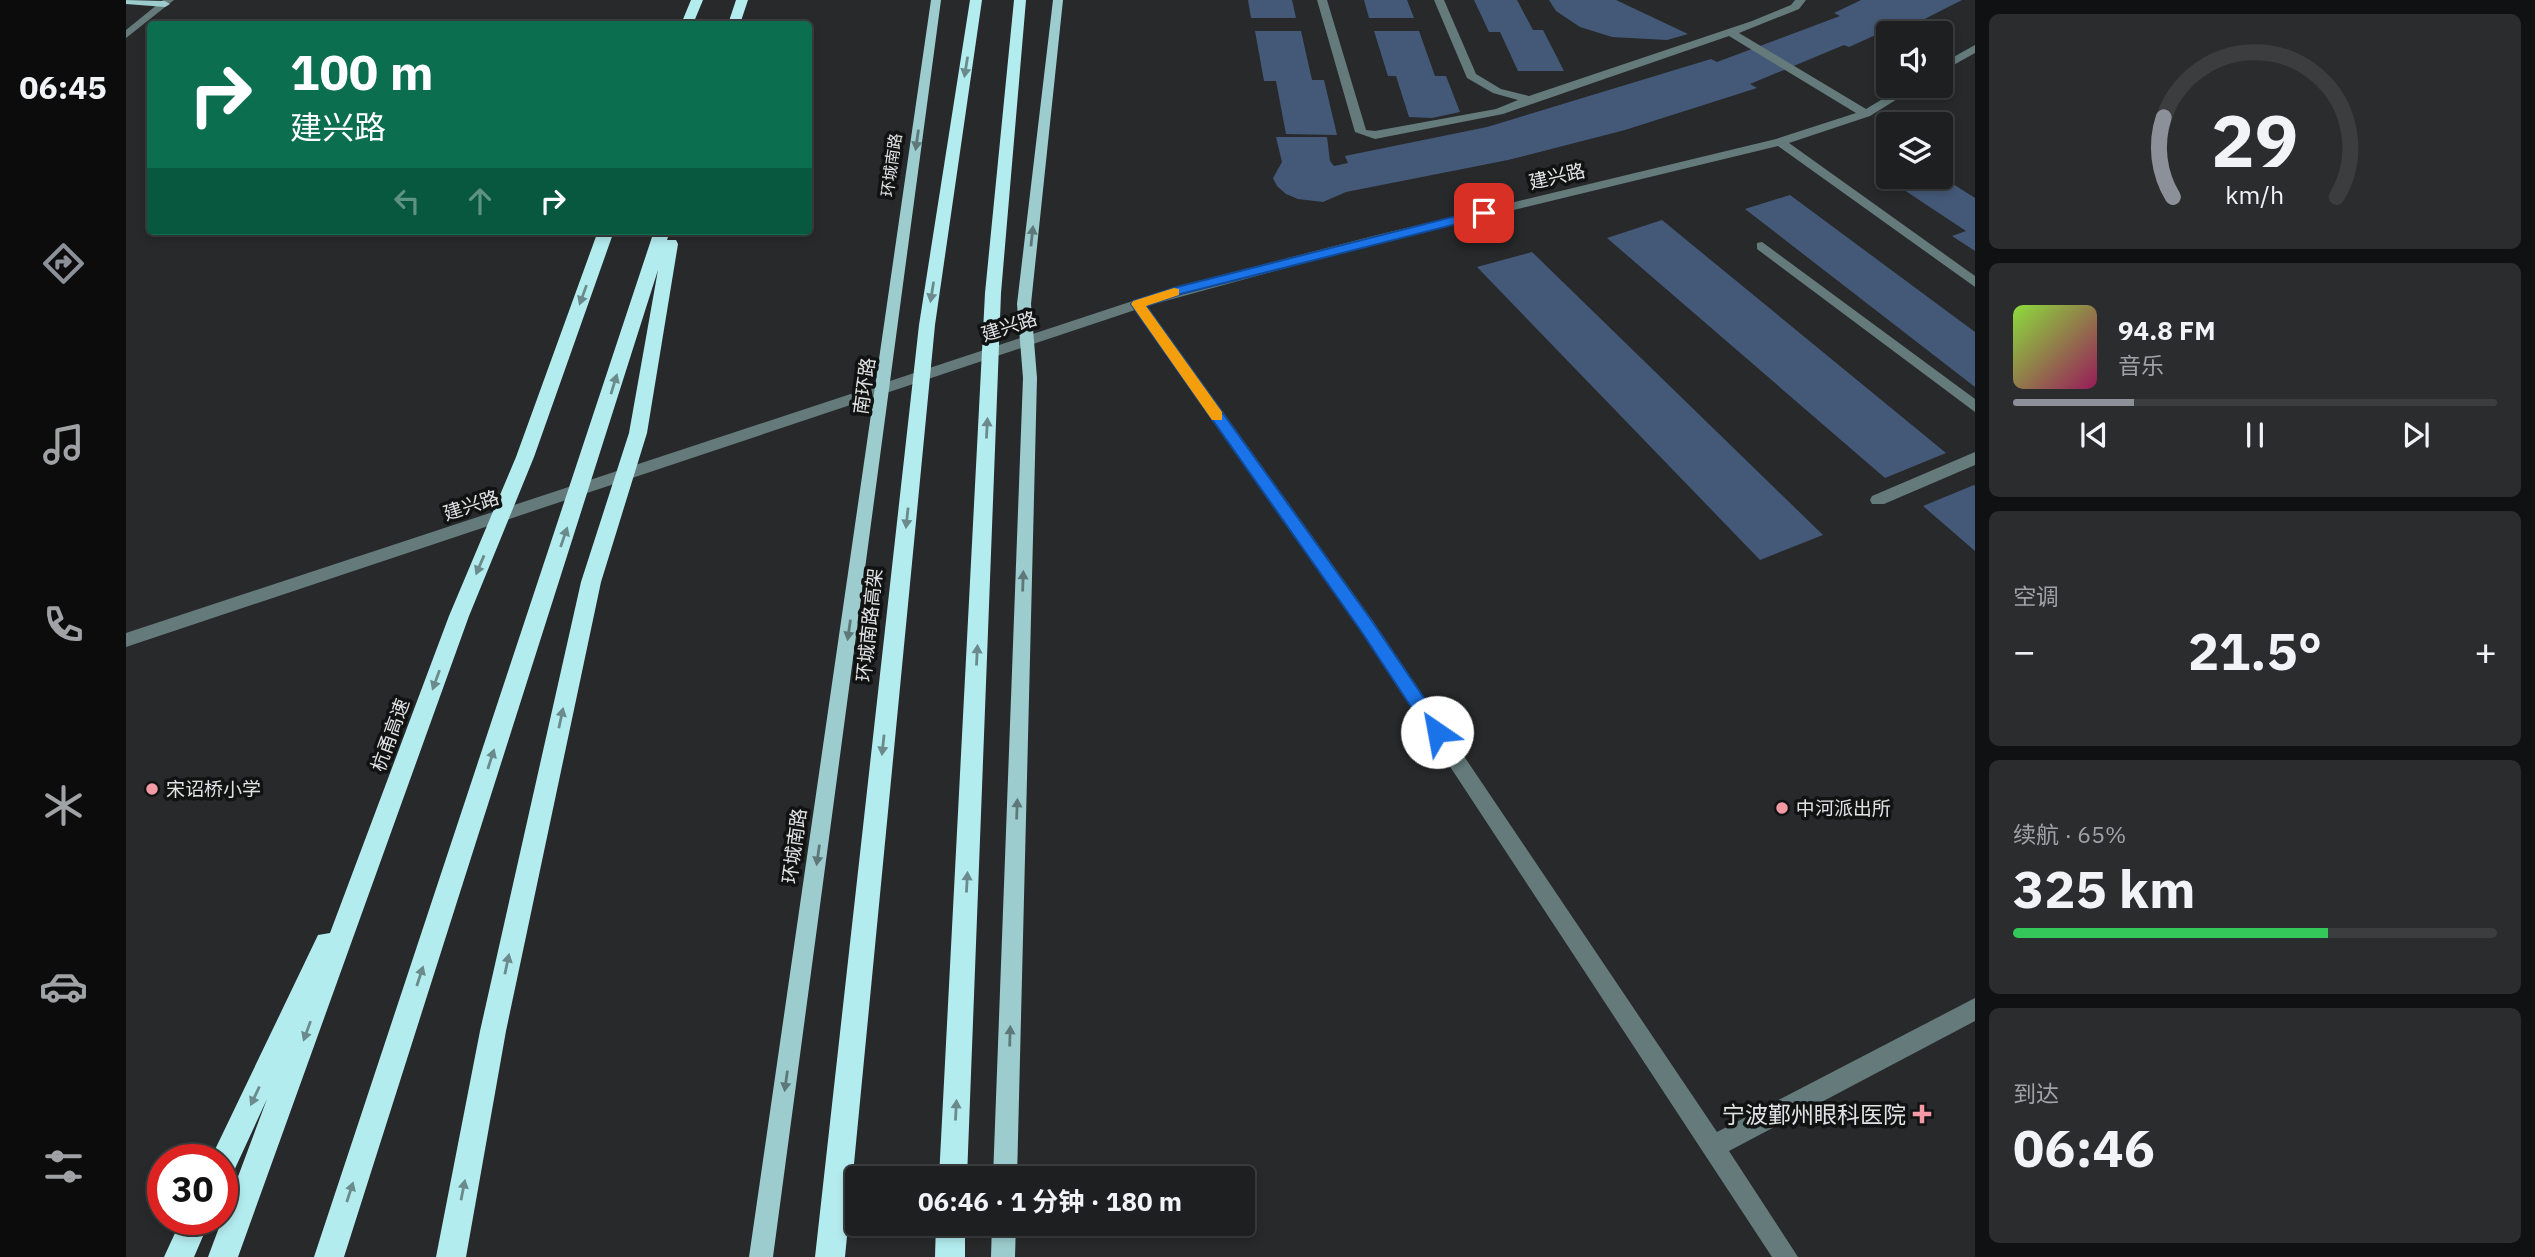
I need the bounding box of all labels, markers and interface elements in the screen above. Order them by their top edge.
map controls [1876,21,1953,189]
button: sound [1876,21,1953,98]
text: 100 m [290,40,434,103]
icon: right [175,49,266,140]
one-way arrow [960,57,971,79]
text: 06:45 [19,66,107,108]
text: 29 [2211,93,2299,188]
text: 建兴路 [290,106,386,148]
button: layers [1876,112,1953,189]
one-way arrow [912,130,923,152]
street label: 环城南路 [877,132,905,198]
street label: 建兴路 [1527,158,1587,194]
text: km/h [2226,178,2284,211]
icon: left [388,182,426,220]
icon: ahead [461,182,499,220]
icon: right [534,182,572,220]
pin [1454,183,1514,243]
icon: arrive [1465,194,1503,232]
one-way arrow [1027,225,1038,247]
icon: directions [39,239,88,288]
one-way arrow [926,281,937,303]
one-way arrow [577,285,588,306]
street label: 建兴路 [978,306,1040,346]
text: 94.8 FM [2118,313,2216,347]
text: 音乐 [2118,350,2164,380]
street label: 南环路 [848,356,880,416]
one-way arrow [609,373,620,394]
icon: previous [2075,416,2113,454]
icon: pause [2236,416,2274,454]
icon: next [2397,416,2435,454]
one-way arrow [982,417,993,439]
icon: music [39,420,88,469]
street label: 建兴路 [440,485,502,525]
one-way arrow [901,508,912,530]
one-way arrow [559,526,570,547]
one-way arrow [474,555,485,576]
street label: 环城南路高架 [851,567,887,683]
one-way arrow [1018,570,1029,592]
text: 空调 [2013,581,2059,611]
icon: phone [39,600,88,649]
text: 21.5° [2188,617,2322,684]
one-way arrow [844,619,855,641]
text: − [2013,626,2036,675]
text: + [2474,626,2497,675]
one-way arrow [972,644,983,666]
one-way arrow [430,670,441,691]
street label: 杭甬高速 [366,695,414,775]
position arrow [1400,695,1474,769]
one-way arrow [556,707,567,729]
one-way arrow [878,734,889,756]
one-way arrow [486,749,496,770]
place label: 宋诏桥小学 [166,777,261,801]
icon: climate [39,781,88,830]
marker: 宋诏桥小学 [144,781,160,797]
place label: 中河派出所 [1796,796,1891,820]
one-way arrow [1011,797,1022,819]
marker: 中河派出所 [1774,800,1790,816]
street label: 环城南路 [777,807,811,885]
text: 续航 · 65% [2013,819,2126,849]
one-way arrow [812,845,823,867]
text: 325 km [2013,855,2195,922]
one-way arrow [961,871,972,893]
one-way arrow [502,953,513,975]
icon: car [39,962,88,1011]
one-way arrow [416,965,426,986]
one-way arrow [301,1021,312,1042]
one-way arrow [1004,1025,1015,1047]
one-way arrow [780,1070,791,1092]
text: 到达 [2013,1078,2059,1108]
one-way arrow [249,1086,261,1106]
one-way arrow [951,1098,962,1120]
place label: 宁波鄞州眼科医院 [1722,1099,1906,1129]
marker: 宁波鄞州眼科医院 [1912,1104,1932,1124]
text: 06:46 [2013,1114,2155,1181]
icon: filters [39,1142,88,1191]
speed limit sign: 30 [147,1144,238,1235]
one-way arrow [458,1179,469,1201]
one-way arrow [345,1181,356,1202]
text: 06:46 · 1 分钟 · 180 m [918,1184,1182,1218]

